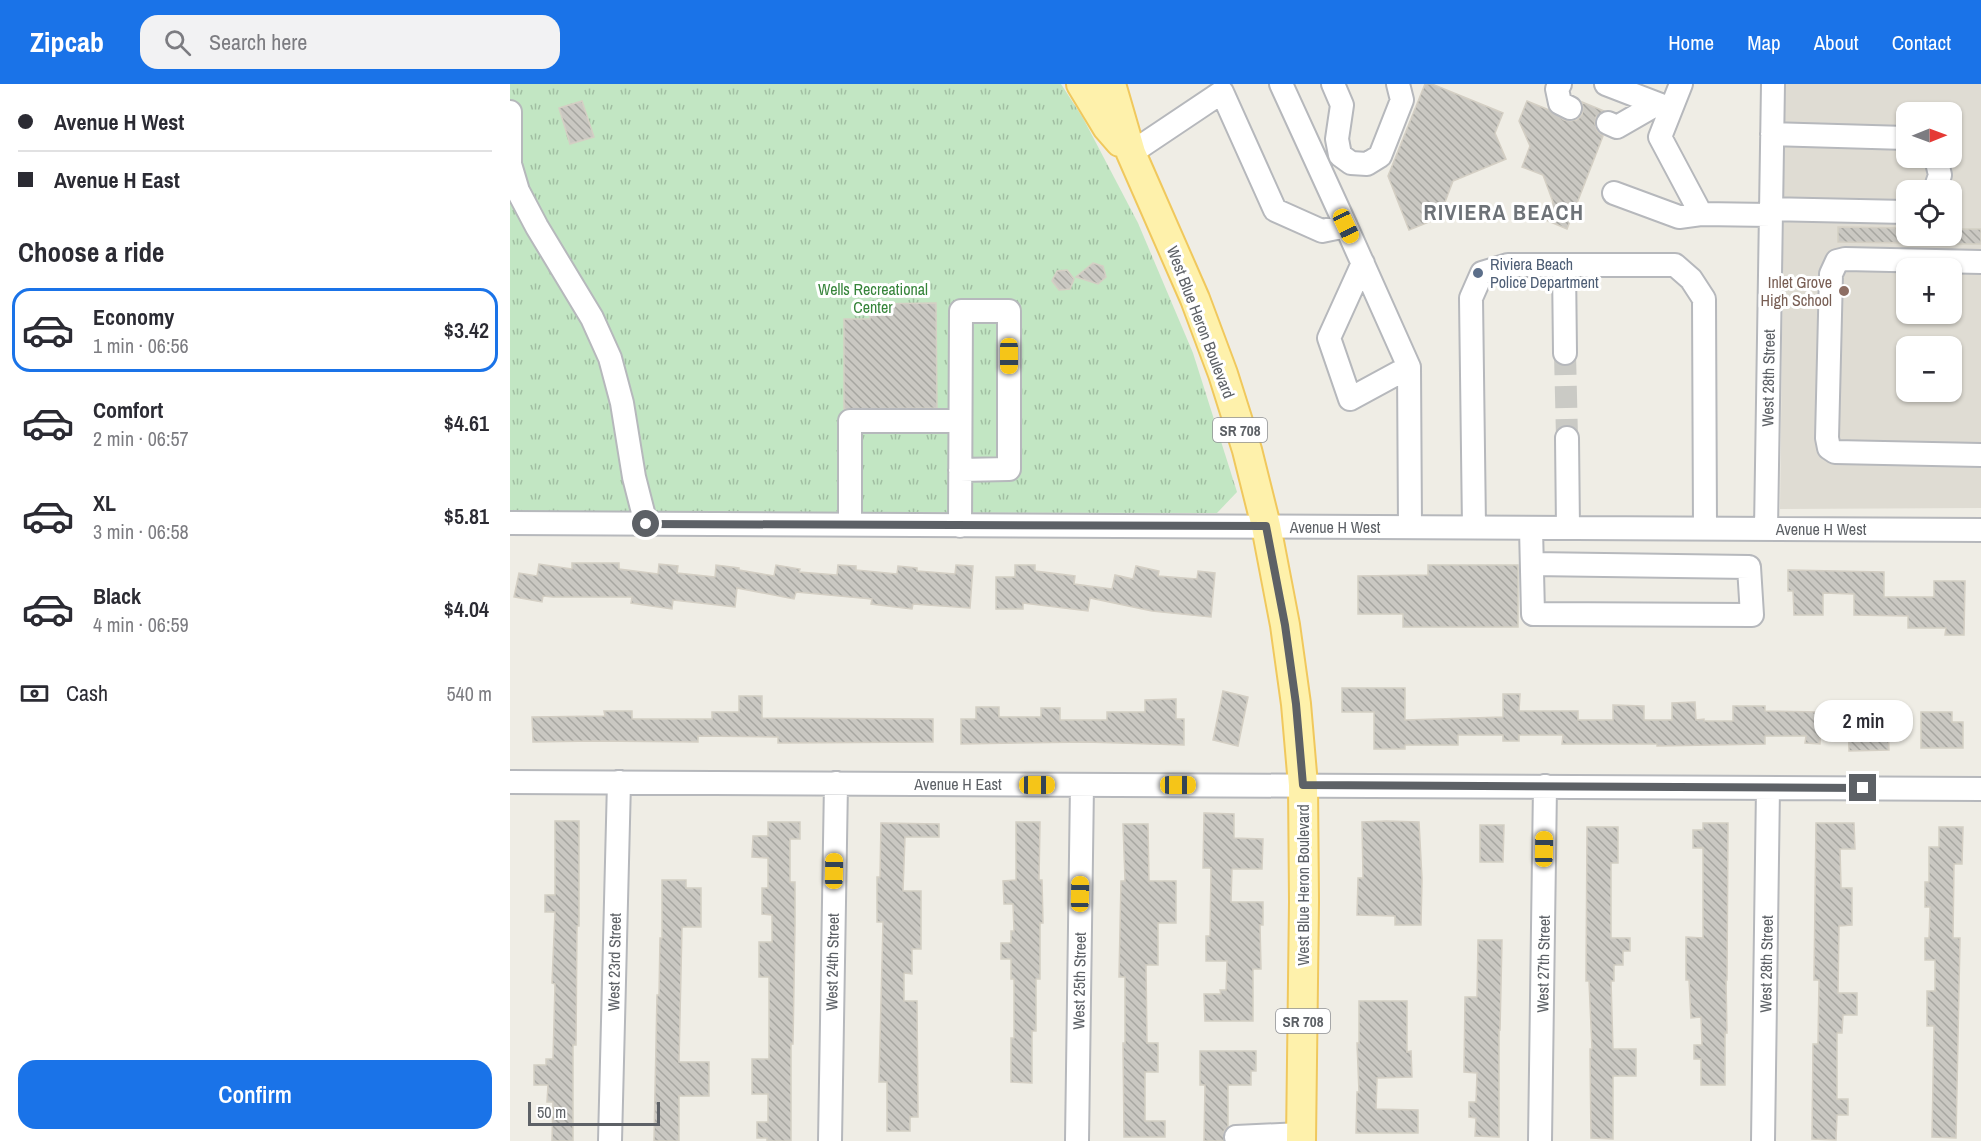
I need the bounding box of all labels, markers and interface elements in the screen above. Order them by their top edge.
search box [140,15,560,69]
text: Zipcab [30,23,104,61]
icon: search [161,26,194,59]
text: Search here [209,27,307,57]
text: Home [1668,28,1714,57]
text: Map [1747,28,1781,57]
text: About [1814,28,1859,57]
text: Contact [1892,28,1951,57]
north arrow [1896,102,1962,168]
map controls [1896,102,1962,402]
text: Avenue H West [54,107,184,137]
text: Avenue H East [54,165,180,195]
button: locate [1896,180,1962,246]
district label: RIVIERA BEACH [1423,197,1585,227]
car [1330,206,1362,246]
text: Choose a ride [18,234,164,270]
street label: West Blue Heron Boulevard [1162,243,1240,401]
place label: Riviera Beach Police Department [1490,253,1599,293]
button: + [1896,258,1962,324]
marker: Riviera Beach Police Department [1471,266,1485,280]
place label: Inlet Grove High School [1761,271,1832,311]
park label: Wells Recreational Center [818,278,928,318]
marker: Inlet Grove High School [1837,284,1851,298]
text: Economy [93,302,174,332]
icon: car [21,303,75,357]
text: $3.42 [444,315,489,345]
street label: West 28th Street [1756,329,1780,427]
text: 1 min · 06:56 [93,332,189,359]
button: − [1896,336,1962,402]
car [1000,338,1018,374]
text: Comfort [93,395,163,425]
icon: car [21,396,75,450]
text: $4.61 [444,408,489,438]
road number: SR 708 [1213,418,1267,442]
text: 2 min · 06:57 [93,425,189,452]
text: XL [93,488,116,518]
icon: car [21,489,75,543]
text: $5.81 [444,501,489,531]
route start [632,510,659,537]
street label: Avenue H West [1289,516,1381,538]
text: 3 min · 06:58 [93,518,189,545]
street label: Avenue H West [1775,518,1867,540]
text: Black [93,581,141,611]
icon: car [21,582,75,636]
text: $4.04 [444,594,489,624]
text: 4 min · 06:59 [93,611,189,638]
icon: cash [18,677,51,710]
text: Cash [66,678,108,708]
text: 540 m [446,680,492,707]
callout: 2 min [1814,701,1912,743]
text: 2 min [1842,707,1885,734]
street label: Avenue H East [913,773,1002,795]
route end [1849,774,1876,801]
car [1019,776,1055,794]
car [1160,776,1196,794]
street label: West Blue Heron Boulevard [1292,804,1314,966]
car [1535,831,1553,867]
car [825,853,843,889]
car [1071,876,1089,912]
street label: West 23rd Street [602,912,626,1011]
street label: West 24th Street [820,913,844,1011]
street label: West 27th Street [1531,915,1555,1013]
street label: West 28th Street [1754,915,1778,1013]
street label: West 25th Street [1067,932,1091,1030]
road number: SR 708 [1276,1009,1330,1033]
button: Confirm [18,1060,492,1129]
scale bar [528,1099,660,1126]
text: 50 m [537,1101,566,1123]

